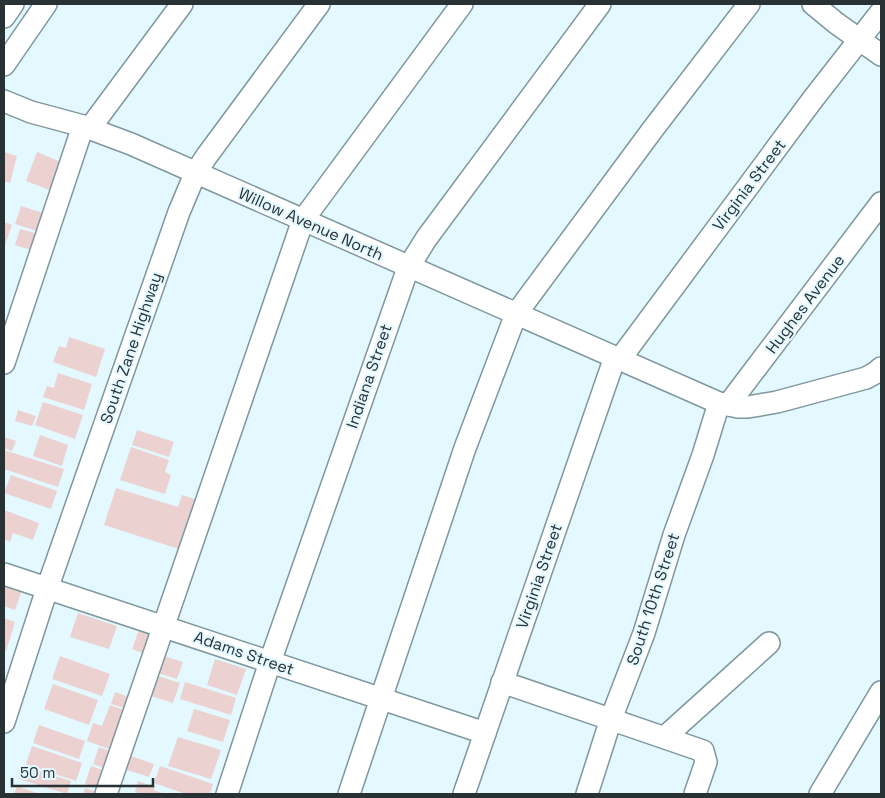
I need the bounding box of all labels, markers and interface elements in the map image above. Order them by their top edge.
street label: Virginia Street [708,135,790,235]
street label: Willow Avenue North [235,183,387,265]
street label: Hughes Avenue [761,250,849,358]
street label: South Zane Highway [95,270,167,426]
street label: Indiana Street [341,321,397,431]
street label: Virginia Street [511,521,567,631]
street label: South 10th Street [622,530,684,668]
street label: Adams Street [191,626,297,680]
scale bar [12,756,154,788]
text: 50 m [20,763,55,782]

